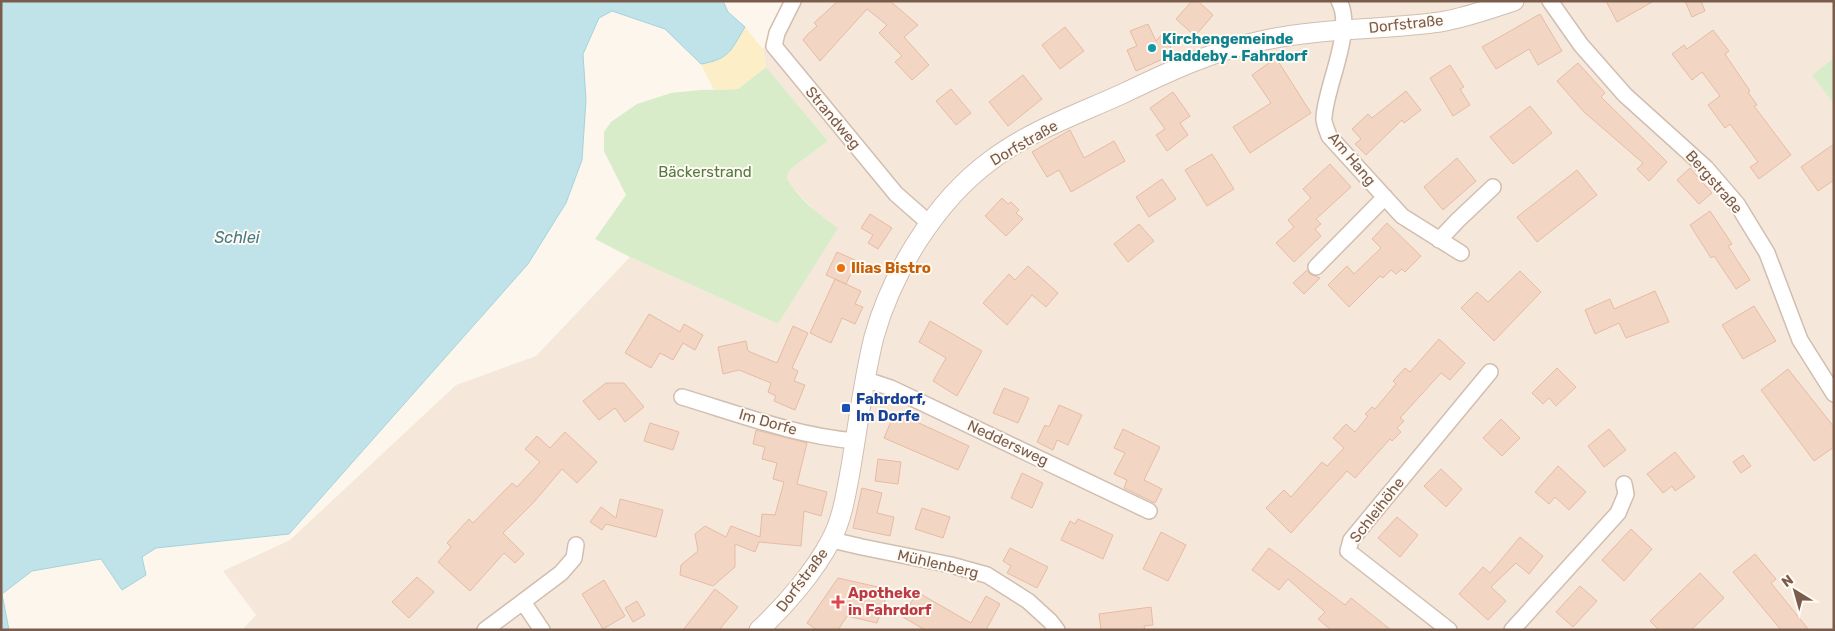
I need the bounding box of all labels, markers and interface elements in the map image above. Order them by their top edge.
street label: Dorfstraße [1368,11,1444,37]
place label: Kirchengemeinde Haddeby - Fahrdorf [1162,30,1308,65]
marker: Kirchengemeinde Haddeby - Fahrdorf [1146,42,1158,54]
street label: Strandweg [802,83,864,153]
street label: Dorfstraße [987,116,1061,170]
street label: Am Hang [1325,129,1379,189]
street label: Bergstraße [1682,147,1746,217]
park label: Bäckerstrand [658,163,752,181]
water label: Schlei [214,228,261,247]
place label: Ilias Bistro [851,259,931,277]
marker: Ilias Bistro [835,262,847,274]
place label: Fahrdorf, Im Dorfe [856,390,926,425]
marker: Fahrdorf, Im Dorfe [840,402,852,414]
street label: Im Dorfe [737,405,799,439]
street label: Neddersweg [965,416,1051,470]
street label: Schleihöhe [1346,474,1408,546]
street label: Dorfstraße [772,545,832,615]
street label: Mühlenberg [896,546,980,582]
north arrow [1770,566,1820,616]
text: N [1778,571,1797,591]
place label: Apotheke in Fahrdorf [848,584,932,619]
marker: Apotheke in Fahrdorf [832,596,844,608]

